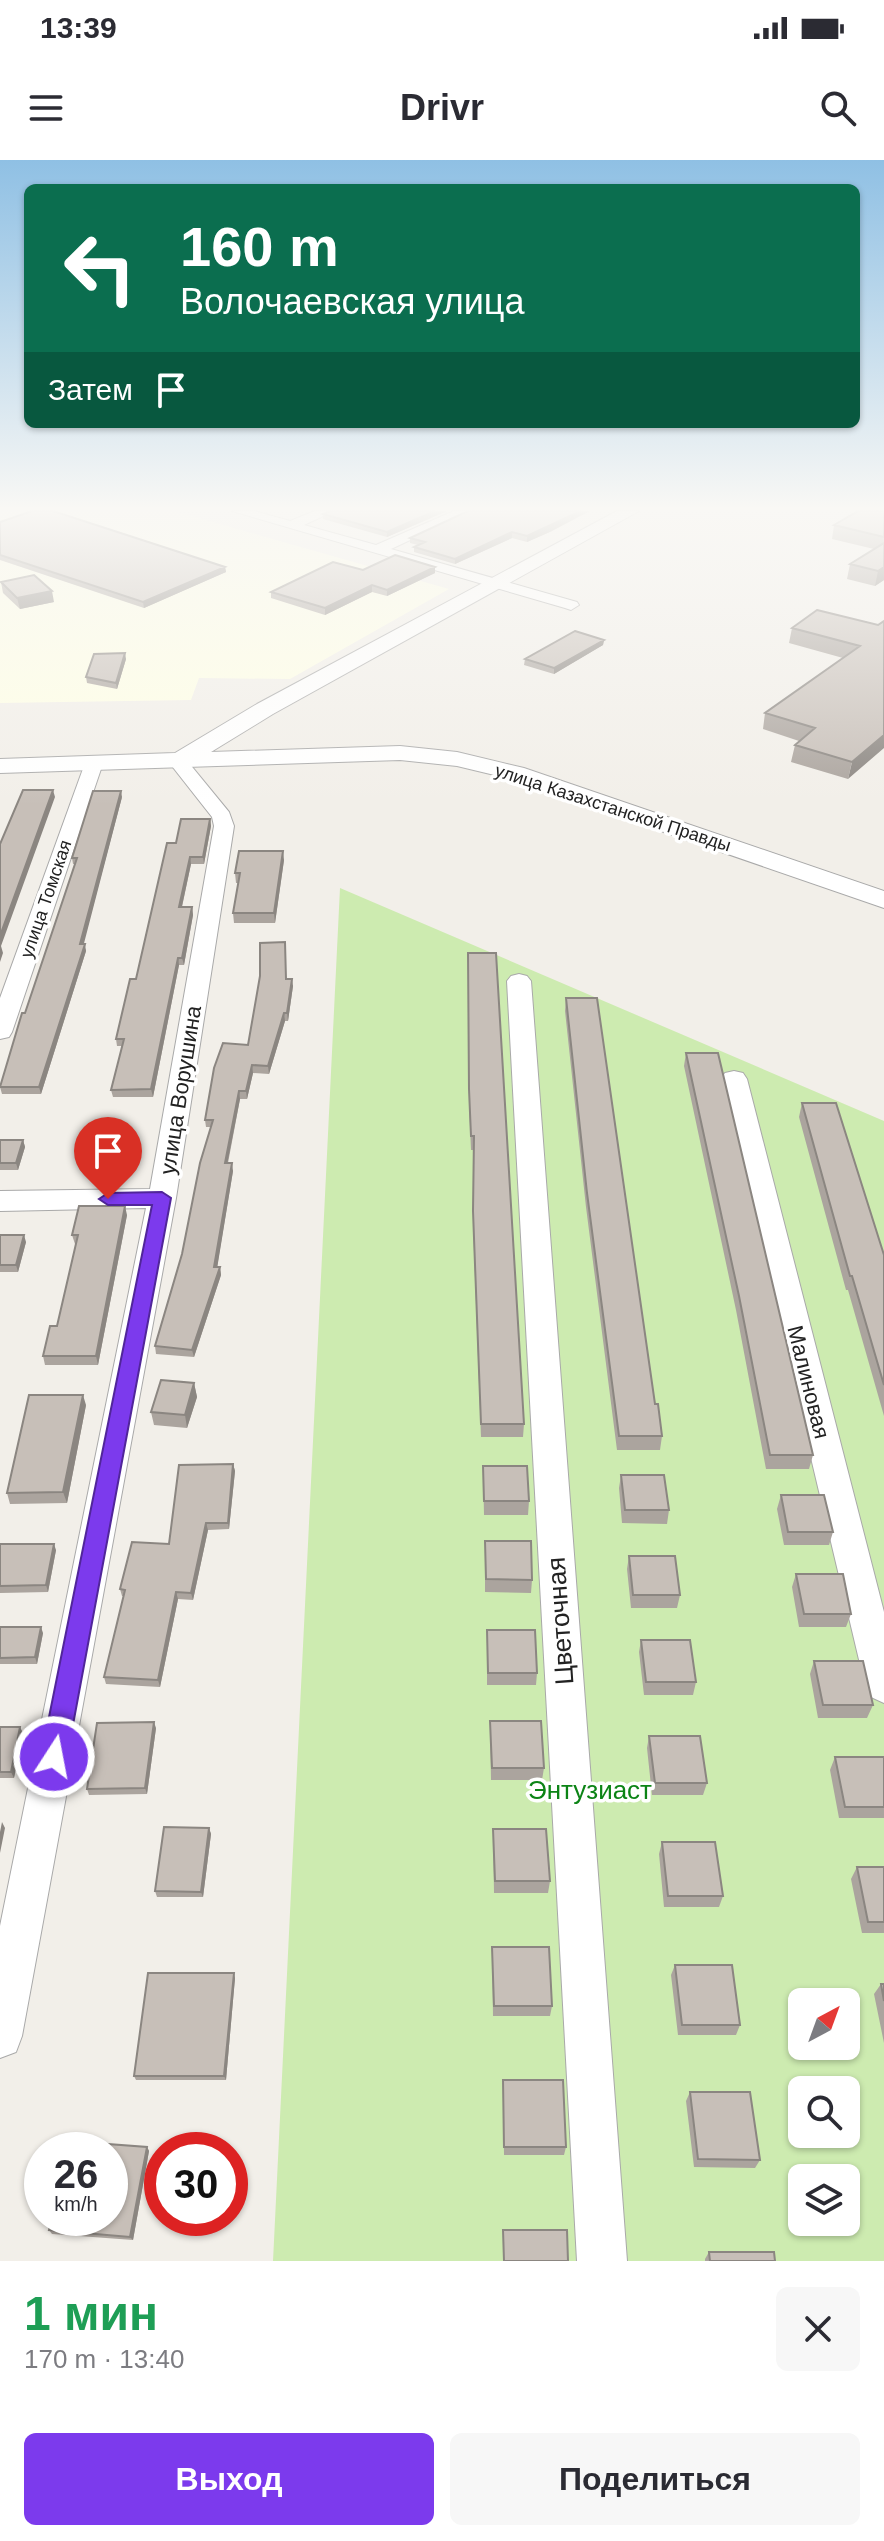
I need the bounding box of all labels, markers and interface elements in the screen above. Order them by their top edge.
text: 13:39 [40,11,117,44]
icon: menu [24,86,68,130]
icon: search [816,86,860,130]
text: Drivr [400,87,484,128]
text: 160 m [180,215,339,278]
icon: left [48,216,152,320]
text: Волочаевская улица [180,281,524,322]
icon: arrive [149,368,193,412]
text: Затем [48,373,133,406]
street label: улица Казахстанской Правды [493,760,733,856]
street label: улица Томская [16,837,76,961]
street label: улица Ворушина [155,1003,206,1176]
pin [74,1117,142,1199]
icon: arrive [86,1129,130,1173]
street label: Малиновая [782,1323,835,1441]
street label: Цветочная [541,1556,579,1686]
position arrow [12,1715,96,1799]
park label: Энтузиаст [528,1775,652,1805]
north arrow [788,1988,860,2060]
map controls [788,1988,860,2236]
button: search [788,2076,860,2148]
speed limit sign: 30 [144,2132,248,2236]
text: 26 [54,2152,98,2196]
button: layers [788,2164,860,2236]
text: km/h [54,2193,98,2215]
text: 1 мин [24,2287,158,2340]
button: close [776,2287,860,2371]
text: 170 m · 13:40 [24,2344,184,2374]
button: Выход [24,2433,434,2525]
button: Поделиться [450,2433,860,2525]

